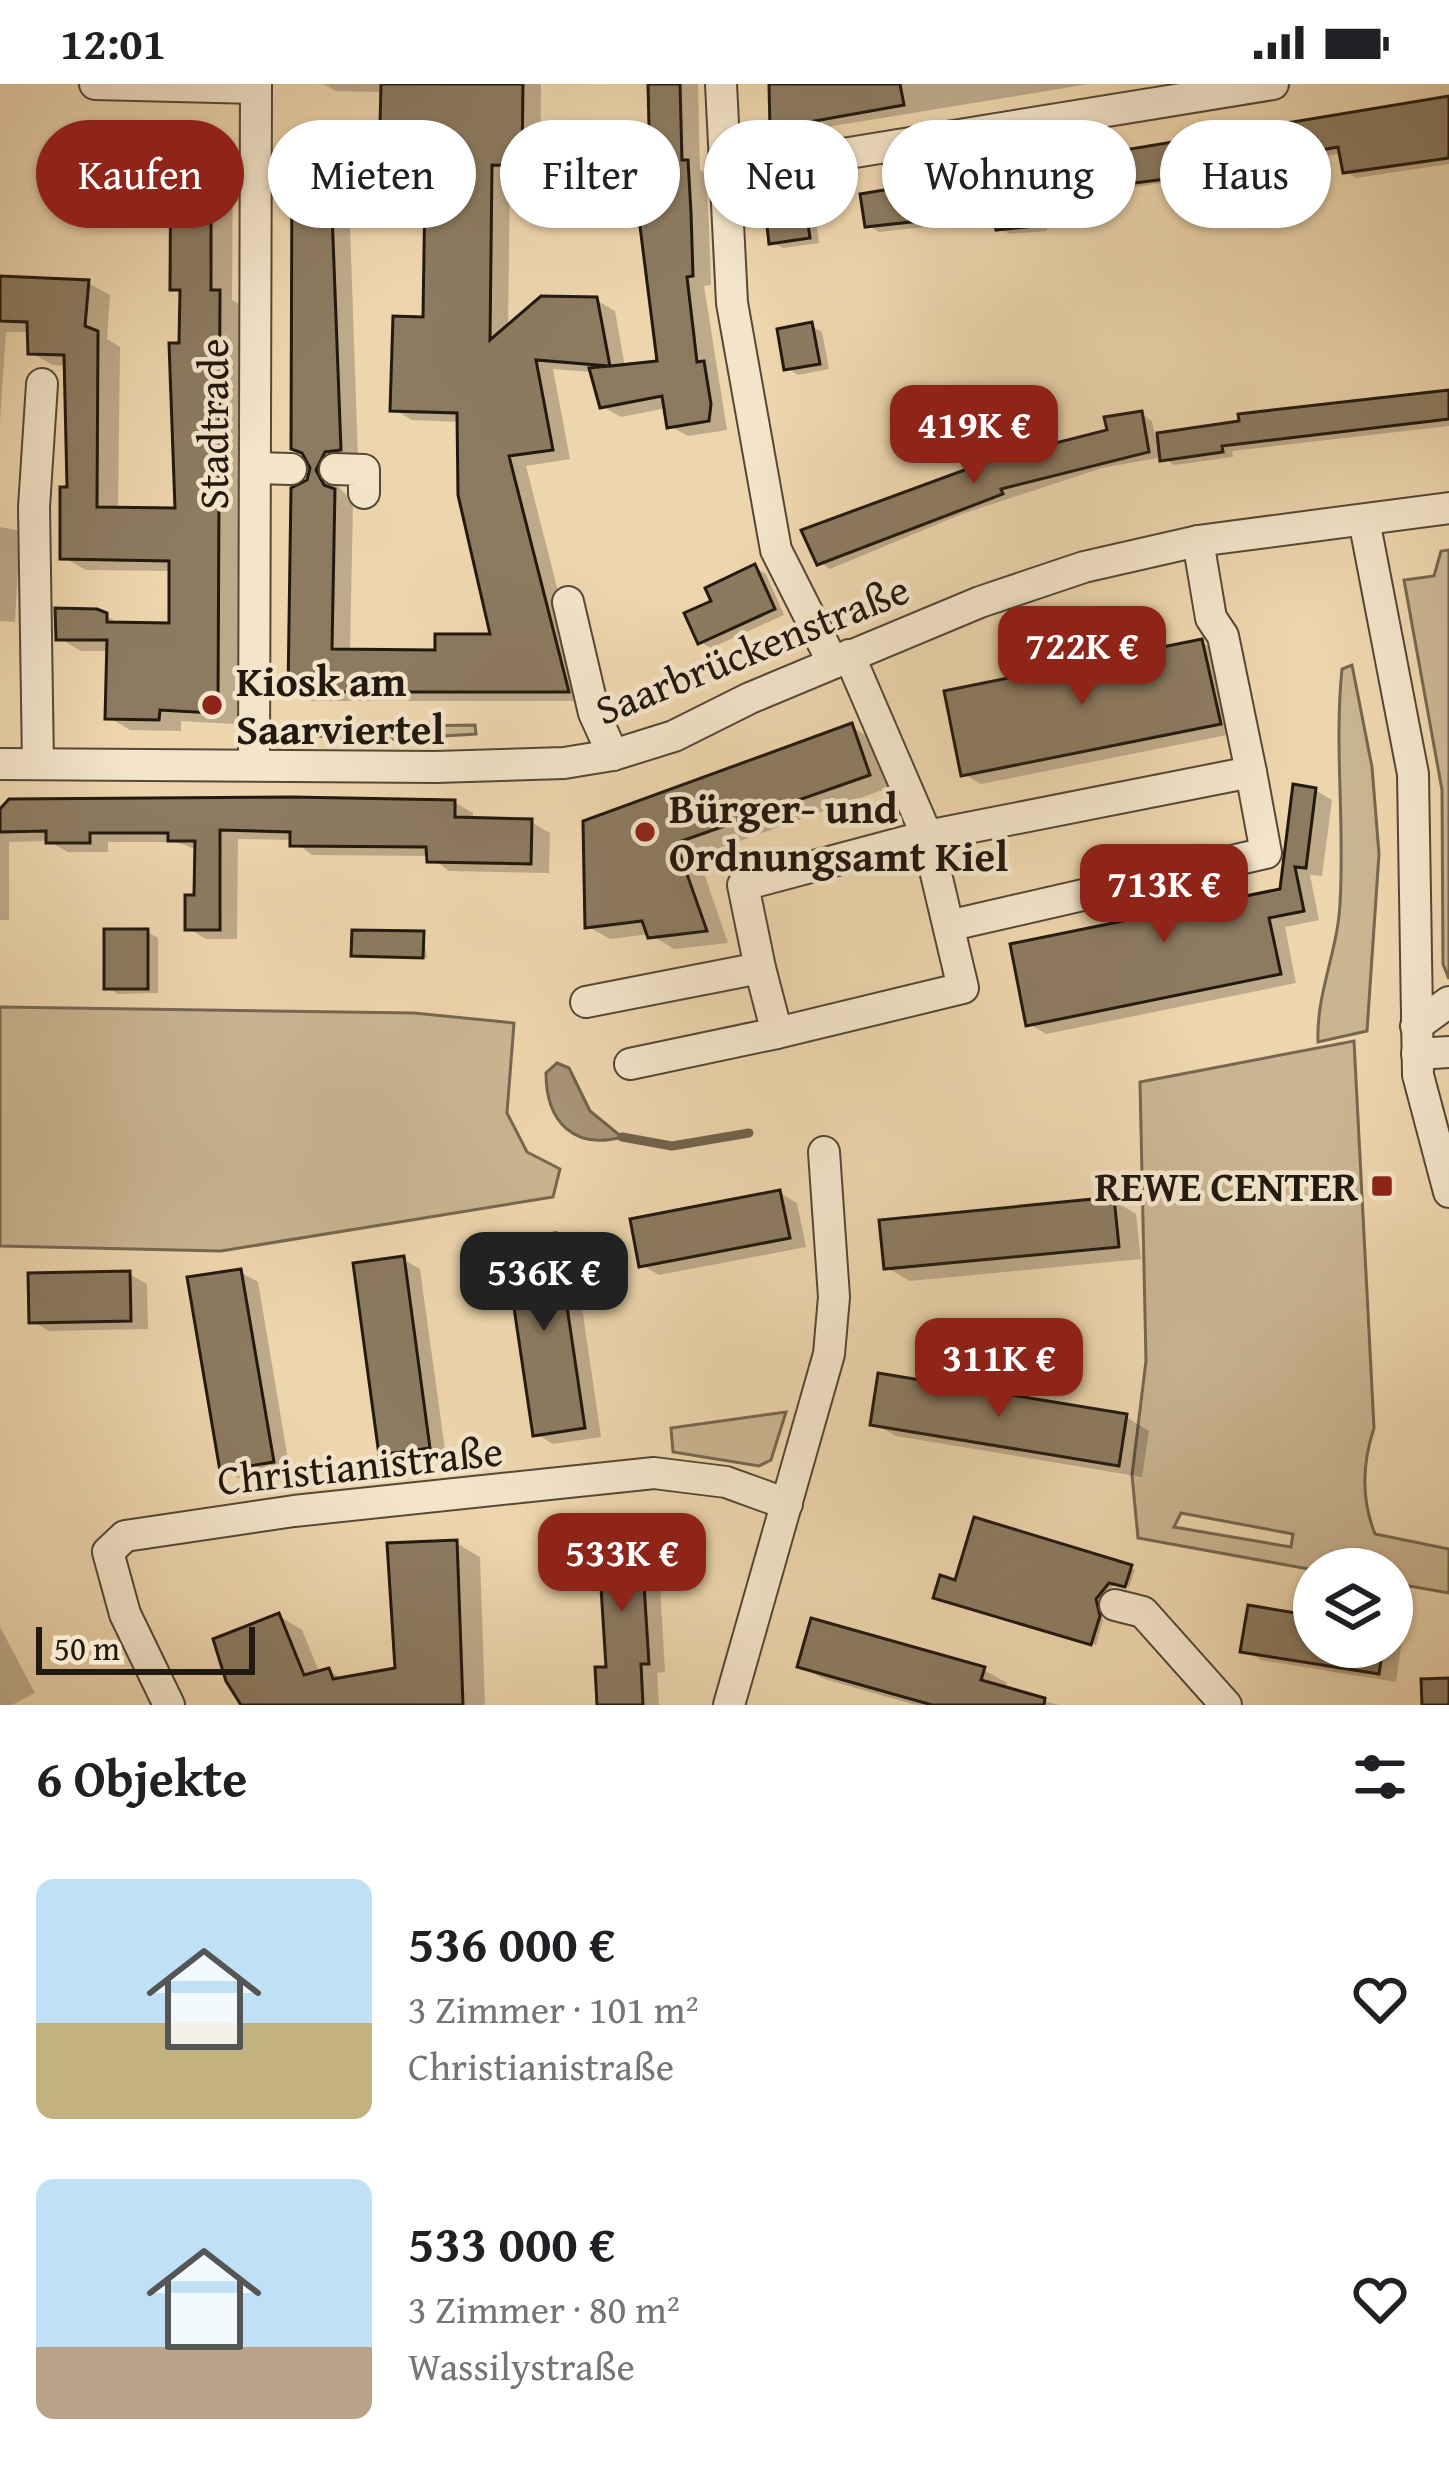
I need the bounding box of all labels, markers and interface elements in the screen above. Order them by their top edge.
text: 12:01 [60,10,166,75]
chip: Kaufen [36,120,244,228]
chip: Mieten [268,120,476,228]
chip: Filter [500,120,680,228]
chip: Neu [704,120,858,228]
chip: Wohnung [882,120,1136,228]
chip: Haus [1160,120,1331,228]
street label: Stadtrade [182,338,243,510]
pin: 419K € [876,385,1072,487]
text: 419K € [917,395,1031,452]
street label: Saarbrückenstraße [586,558,918,739]
pin: 722K € [984,606,1180,708]
text: 722K € [1025,616,1139,673]
place label: Kiosk am Saarviertel [236,650,444,759]
marker: Kiosk am Saarviertel [199,692,225,718]
place label: Bürger- und Ordnungsamt Kiel [669,777,1008,886]
marker: Bürger- und Ordnungsamt Kiel [632,819,658,845]
pin: 713K € [1066,844,1262,946]
text: 713K € [1107,854,1221,911]
place label: REWE CENTER [1094,1155,1359,1216]
marker: REWE CENTER [1369,1173,1395,1199]
pin: 536K € [446,1232,642,1334]
text: 536K € [487,1242,601,1299]
pin: 311K € [901,1318,1097,1420]
text: 311K € [942,1328,1056,1385]
street label: Christianistraße [214,1419,506,1510]
pin: 533K € [524,1513,720,1615]
text: 533K € [565,1523,679,1580]
map controls [1293,1548,1413,1668]
button: layers [1293,1548,1413,1668]
scale bar [36,1621,255,1674]
text: 50 m [54,1624,120,1672]
text: 6 Objekte [36,1740,247,1815]
icon: filters [1347,1744,1413,1810]
text: 536 000 € [408,1905,615,1980]
icon: home [132,1927,276,2071]
icon: heart [1347,1966,1413,2032]
text: 3 Zimmer · 101 m² [408,1980,699,2037]
text: Christianistraße [408,2037,674,2094]
text: 533 000 € [408,2205,615,2280]
icon: home [132,2227,276,2371]
icon: heart [1347,2266,1413,2332]
text: 3 Zimmer · 80 m² [408,2280,680,2337]
text: Wassilystraße [408,2337,635,2394]

